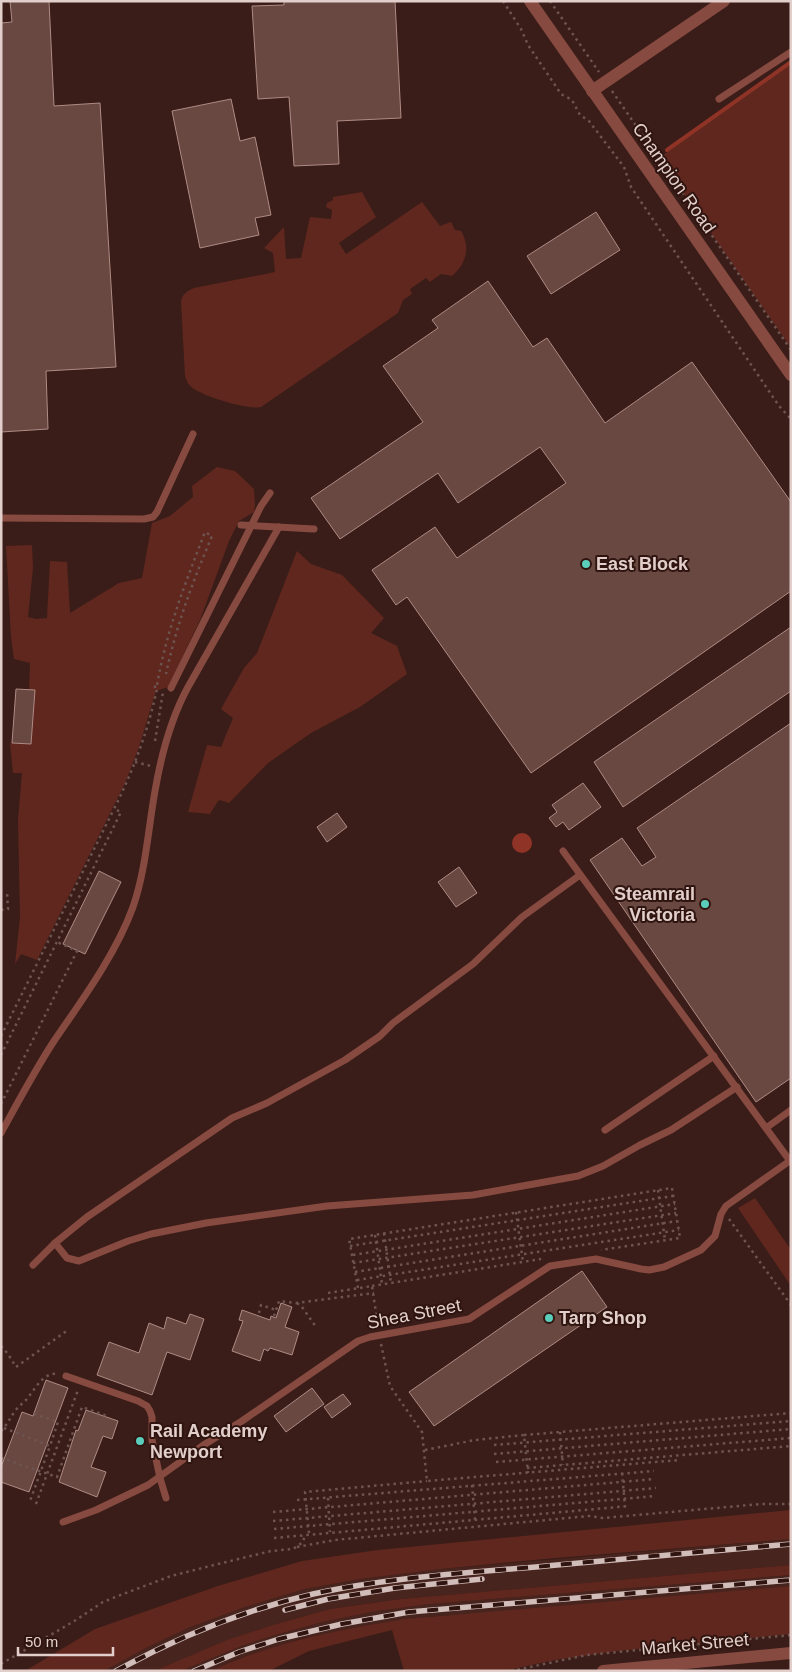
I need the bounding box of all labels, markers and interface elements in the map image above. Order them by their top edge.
street label: Champion Road [629,119,719,237]
place label: East Block [596,554,689,574]
marker: East Block [580,558,592,570]
place label: Steamrail Victoria [614,884,696,925]
marker: Steamrail Victoria [699,898,711,910]
street label: Shea Street [365,1295,463,1333]
place label: Tarp Shop [559,1308,647,1328]
marker: Tarp Shop [543,1312,555,1324]
place label: Rail Academy Newport [150,1421,267,1462]
marker: Rail Academy Newport [134,1435,146,1447]
scale bar [18,1624,112,1656]
street label: Market Street [640,1629,750,1659]
text: 50 m [25,1633,58,1650]

